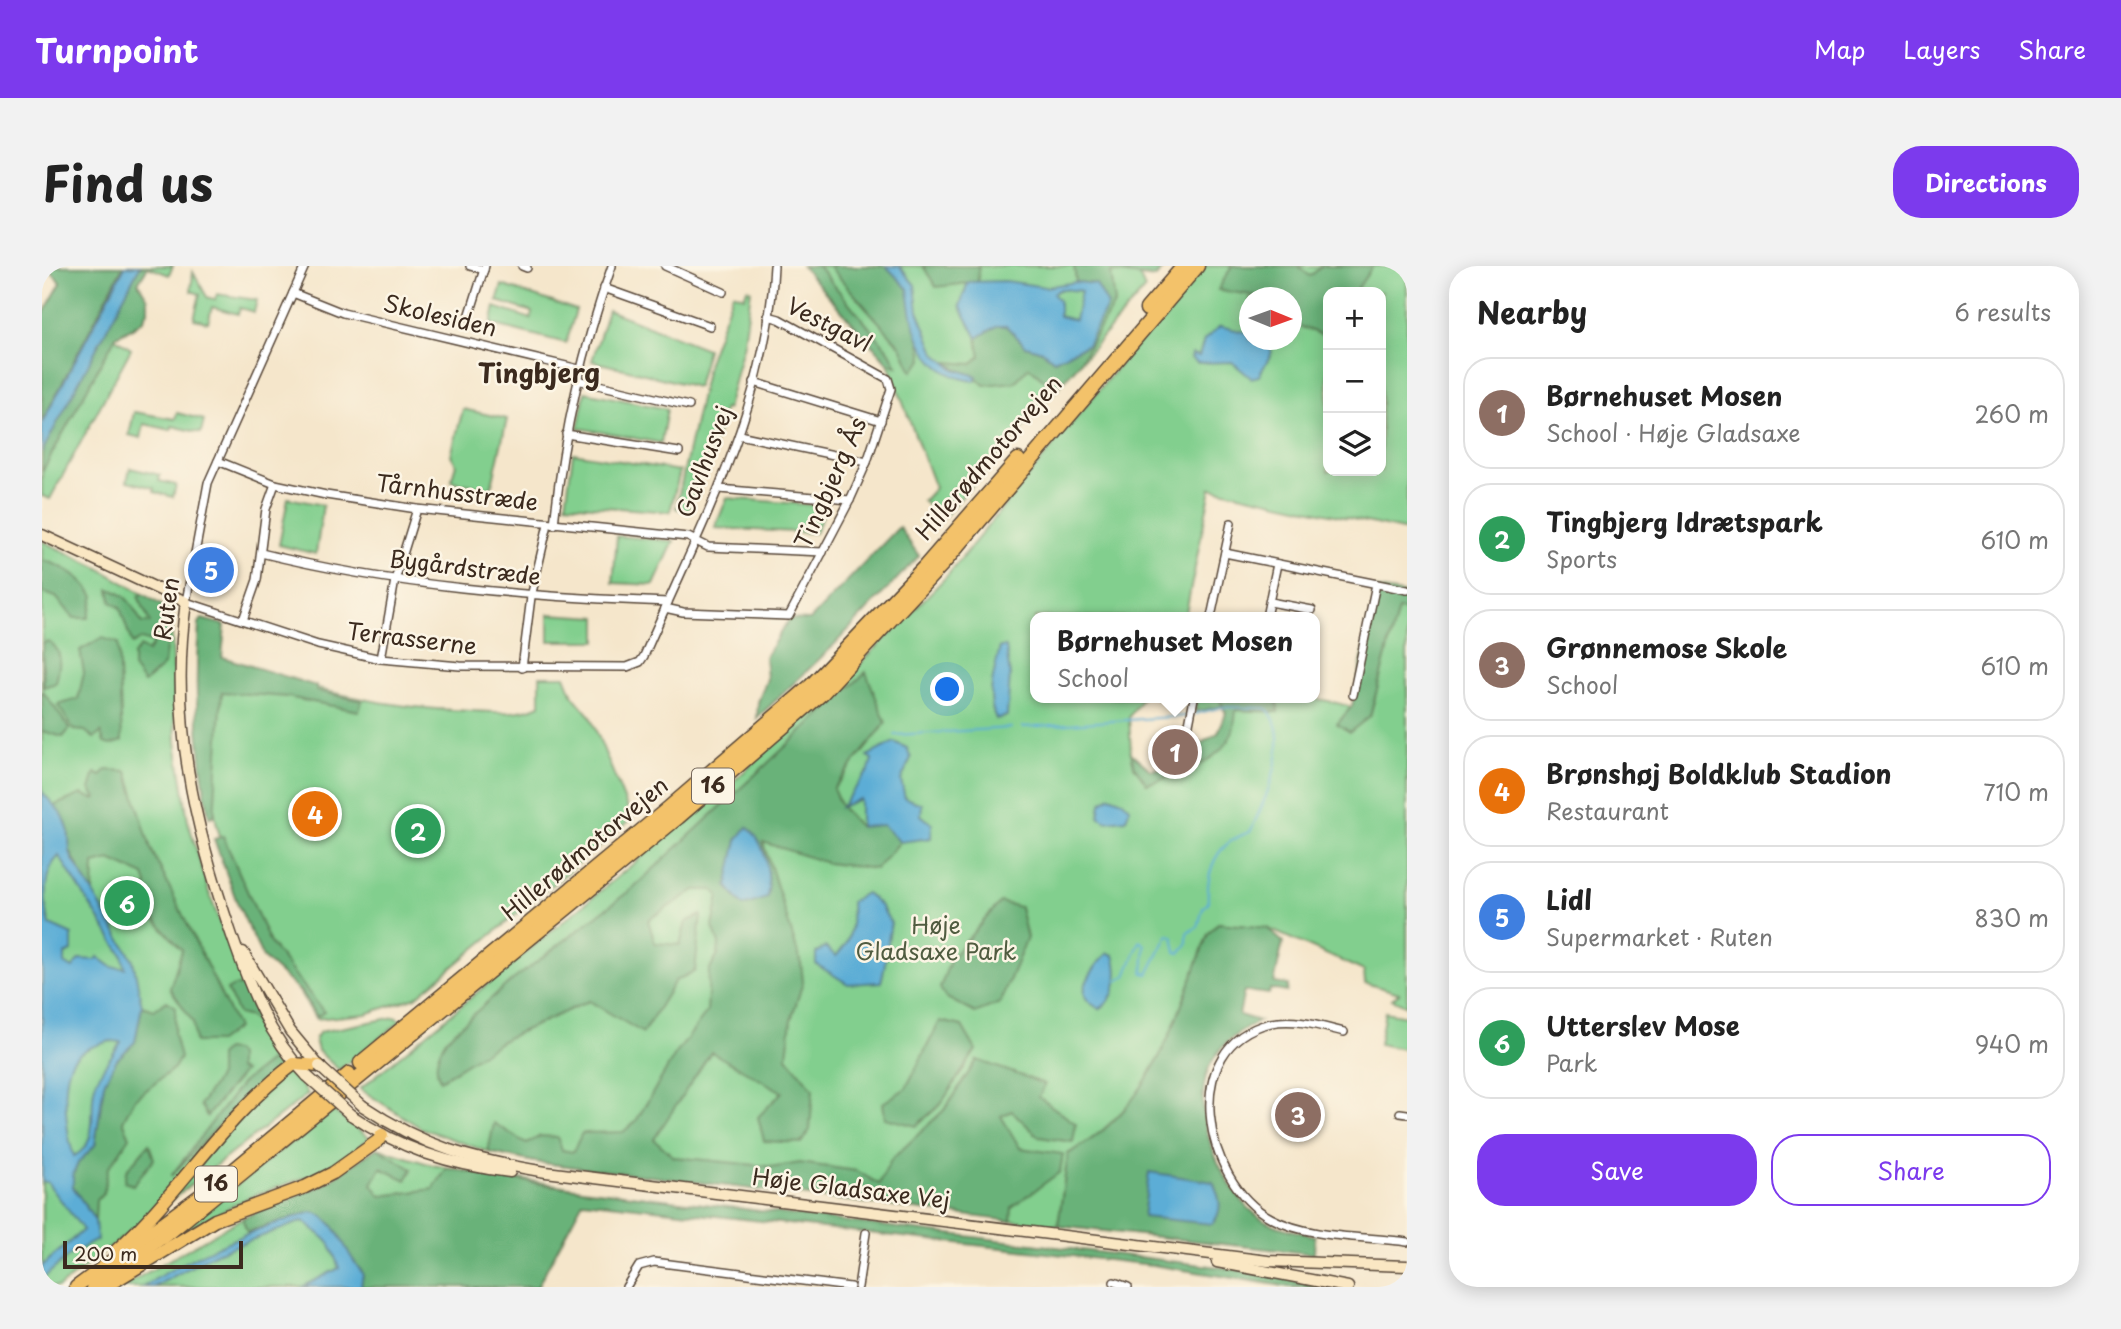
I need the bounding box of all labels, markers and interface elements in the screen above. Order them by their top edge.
text: Turnpoint [35,24,199,74]
text: Map [1814,31,1865,67]
text: Layers [1903,31,1980,67]
text: Share [2018,31,2086,67]
text: Find us [42,145,213,219]
button: Directions [1893,146,2079,218]
street label: Skolesiden [380,285,500,345]
street label: Vestgavl [781,287,879,360]
north arrow [1239,287,1302,350]
map controls [1323,287,1386,476]
button: + [1323,287,1386,350]
text: Nearby [1477,289,1587,334]
text: 6 results [1955,294,2051,329]
button: − [1323,350,1386,413]
district label: Tingbjerg [478,353,600,392]
street label: Hillerødmotorvejen [906,367,1070,547]
text: Børnehuset Mosen [1546,376,1782,415]
text: 1 [1497,396,1508,431]
text: 260 m [1974,396,2049,431]
street label: Gavlhusvej [666,401,741,522]
street label: Tingbjerg Ås [785,411,874,554]
button: layers [1323,413,1386,476]
text: School · Høje Gladsaxe [1546,415,1800,450]
street label: Tårnhusstræde [374,464,540,519]
text: Tingbjerg Idrætspark [1546,502,1823,541]
text: 2 [1494,522,1510,557]
text: 610 m [1981,522,2049,557]
street label: Bygårdstræde [387,540,543,593]
text: Sports [1546,541,1617,576]
pin: 5 [188,544,234,596]
street label: Ruten [144,575,187,643]
street label: Terrasserne [345,612,479,663]
popup [1030,612,1320,703]
text: Børnehuset Mosen [1057,621,1293,660]
text: Grønnemose Skole [1546,628,1787,667]
text: 3 [1494,648,1510,683]
text: 610 m [1981,648,2049,683]
text: School [1057,660,1129,695]
text: School [1546,667,1618,702]
your location [930,672,964,706]
pin: 1 [1152,726,1198,778]
text: Brønshøj Boldklub Stadion [1546,754,1892,793]
street label: Hillerødmotorvejen [493,767,675,928]
road number: 16 [692,769,734,804]
text: 4 [1494,774,1510,809]
text: 710 m [1983,774,2049,809]
pin: 4 [292,788,338,840]
text: Restaurant [1546,793,1669,828]
pin: 2 [395,805,441,857]
pin: 6 [104,877,150,929]
text: Lidl [1546,880,1592,919]
text: 5 [1495,900,1509,935]
text: 830 m [1974,900,2049,935]
park label: Høje Gladsaxe Park [856,907,1016,968]
text: Supermarket · Ruten [1546,919,1773,954]
text: Utterslev Mose [1546,1006,1740,1045]
text: 6 [1494,1026,1510,1061]
text: 940 m [1975,1026,2049,1061]
text: Park [1546,1045,1597,1080]
pin: 3 [1275,1089,1321,1141]
button: Save [1477,1134,1757,1206]
button: Share [1771,1134,2051,1206]
street label: Høje Gladsaxe Vej [750,1158,952,1217]
road number: 16 [195,1166,237,1202]
scale bar [63,1238,243,1270]
text: 200 m [74,1239,137,1267]

